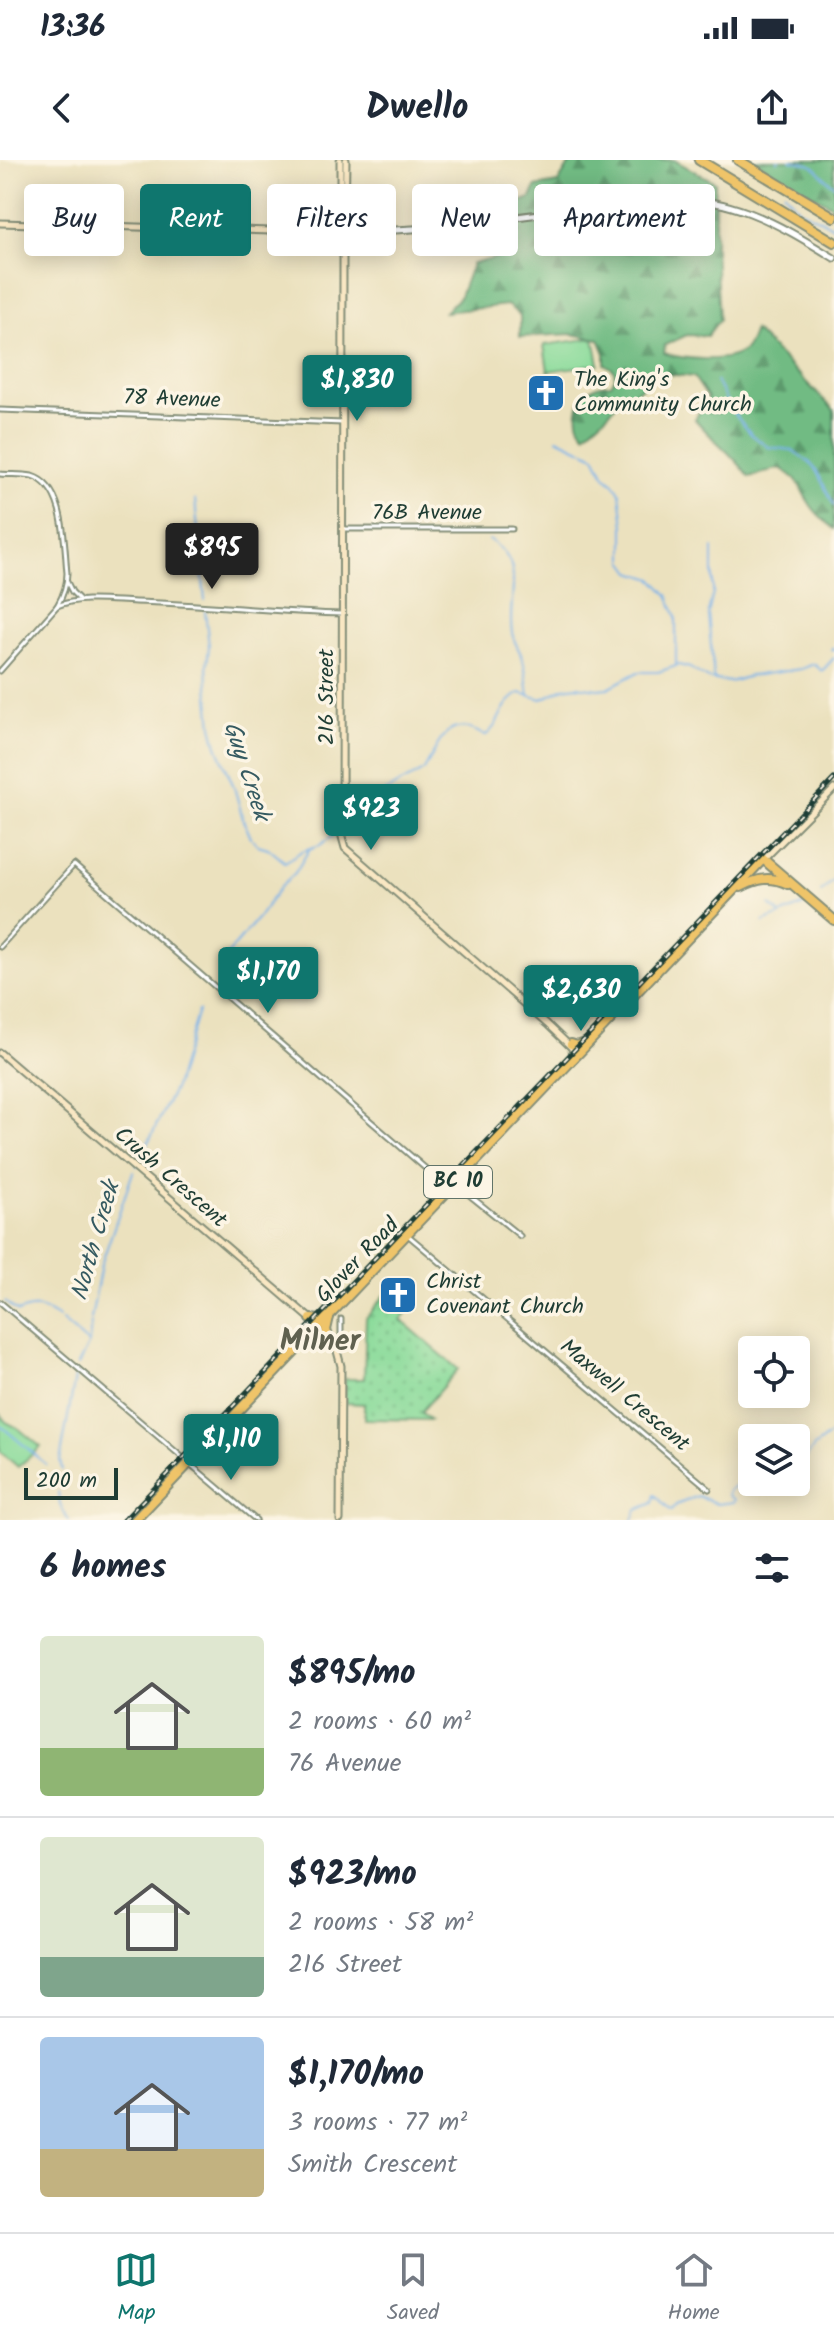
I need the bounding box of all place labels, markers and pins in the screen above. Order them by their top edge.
pin: $1,830 [292,355,422,423]
place label: The King's Community Church [574,363,752,423]
church icon: The King's Community Church [525,372,567,414]
pin: $895 [165,523,259,591]
pin: $923 [324,784,418,852]
pin: $1,170 [203,947,333,1015]
pin: $2,630 [516,965,646,1033]
place label: Christ Covenant Church [426,1265,584,1325]
church icon: Christ Covenant Church [377,1274,419,1316]
pin: $1,110 [166,1414,296,1482]

